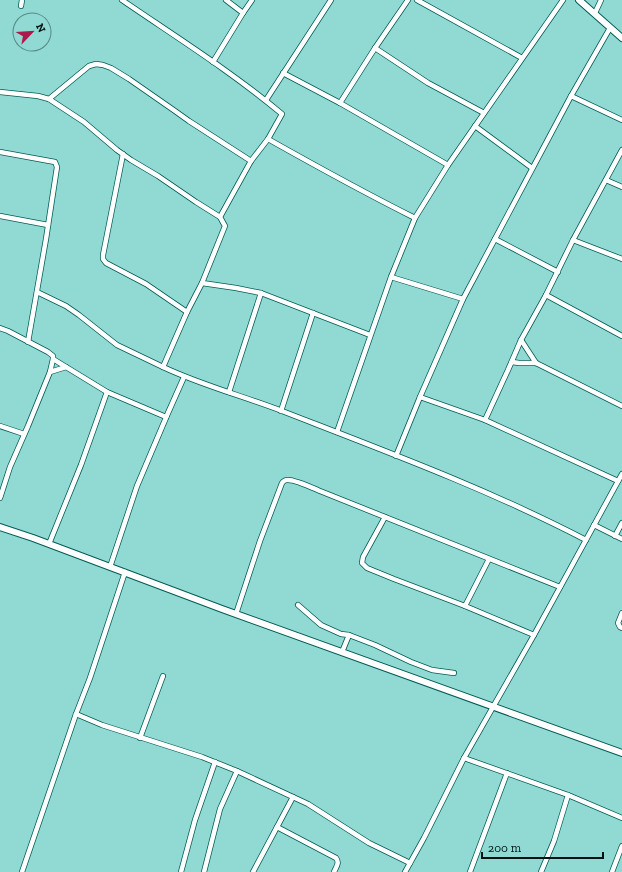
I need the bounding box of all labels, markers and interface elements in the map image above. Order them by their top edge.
north arrow [12,12,52,52]
text: N [33,21,49,35]
scale bar [482,834,603,860]
text: 200 m [488,841,522,855]

